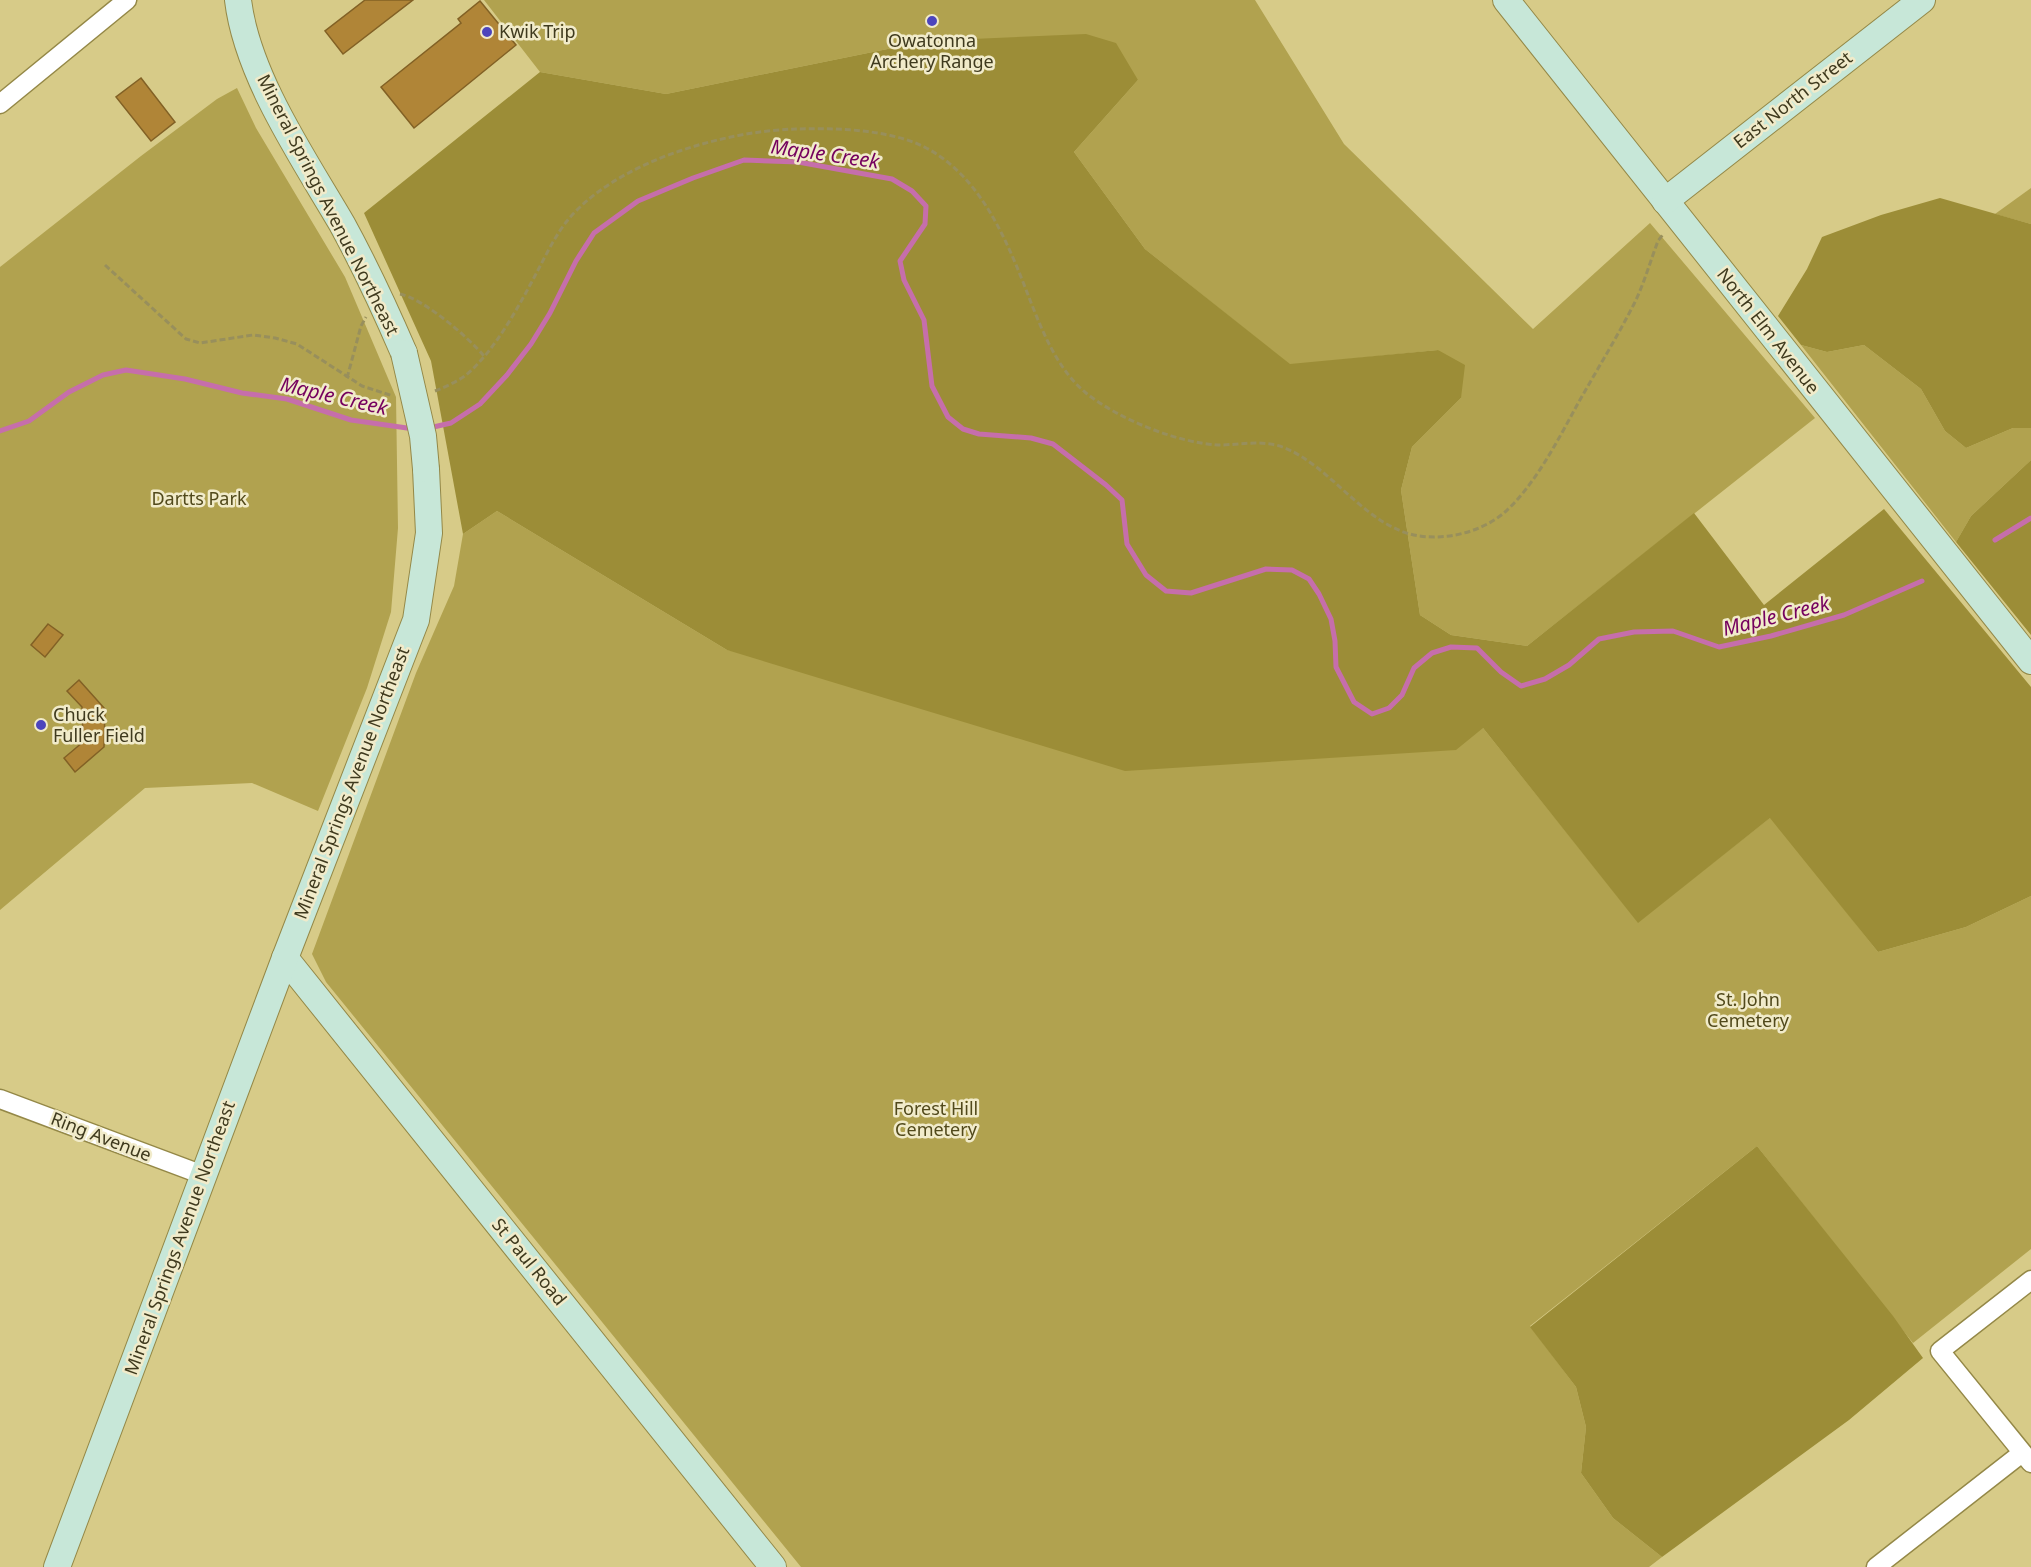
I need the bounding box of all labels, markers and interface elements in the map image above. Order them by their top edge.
marker: Owatonna Archery Range [925,14,939,28]
place label: Kwik Trip [499,19,575,43]
marker: Kwik Trip [480,25,494,39]
place label: Owatonna Archery Range [870,28,994,73]
street label: East North Street [1728,45,1857,153]
street label: Mineral Springs Avenue Northeast [252,70,406,340]
water label: Maple Creek [769,133,882,175]
street label: North Elm Avenue [1712,262,1826,398]
water label: Maple Creek [278,370,391,421]
park label: Dartts Park [151,486,247,510]
water label: Maple Creek [1720,589,1833,642]
street label: Mineral Springs Avenue Northeast [288,642,414,922]
place label: Chuck Fuller Field [53,702,145,747]
marker: Chuck Fuller Field [34,718,48,732]
park label: St. John Cemetery [1707,987,1790,1032]
park label: Forest Hill Cemetery [894,1096,978,1141]
street label: Mineral Springs Avenue Northeast [118,1097,240,1378]
street label: Ring Avenue [48,1106,155,1166]
street label: St Paul Road [487,1213,572,1310]

